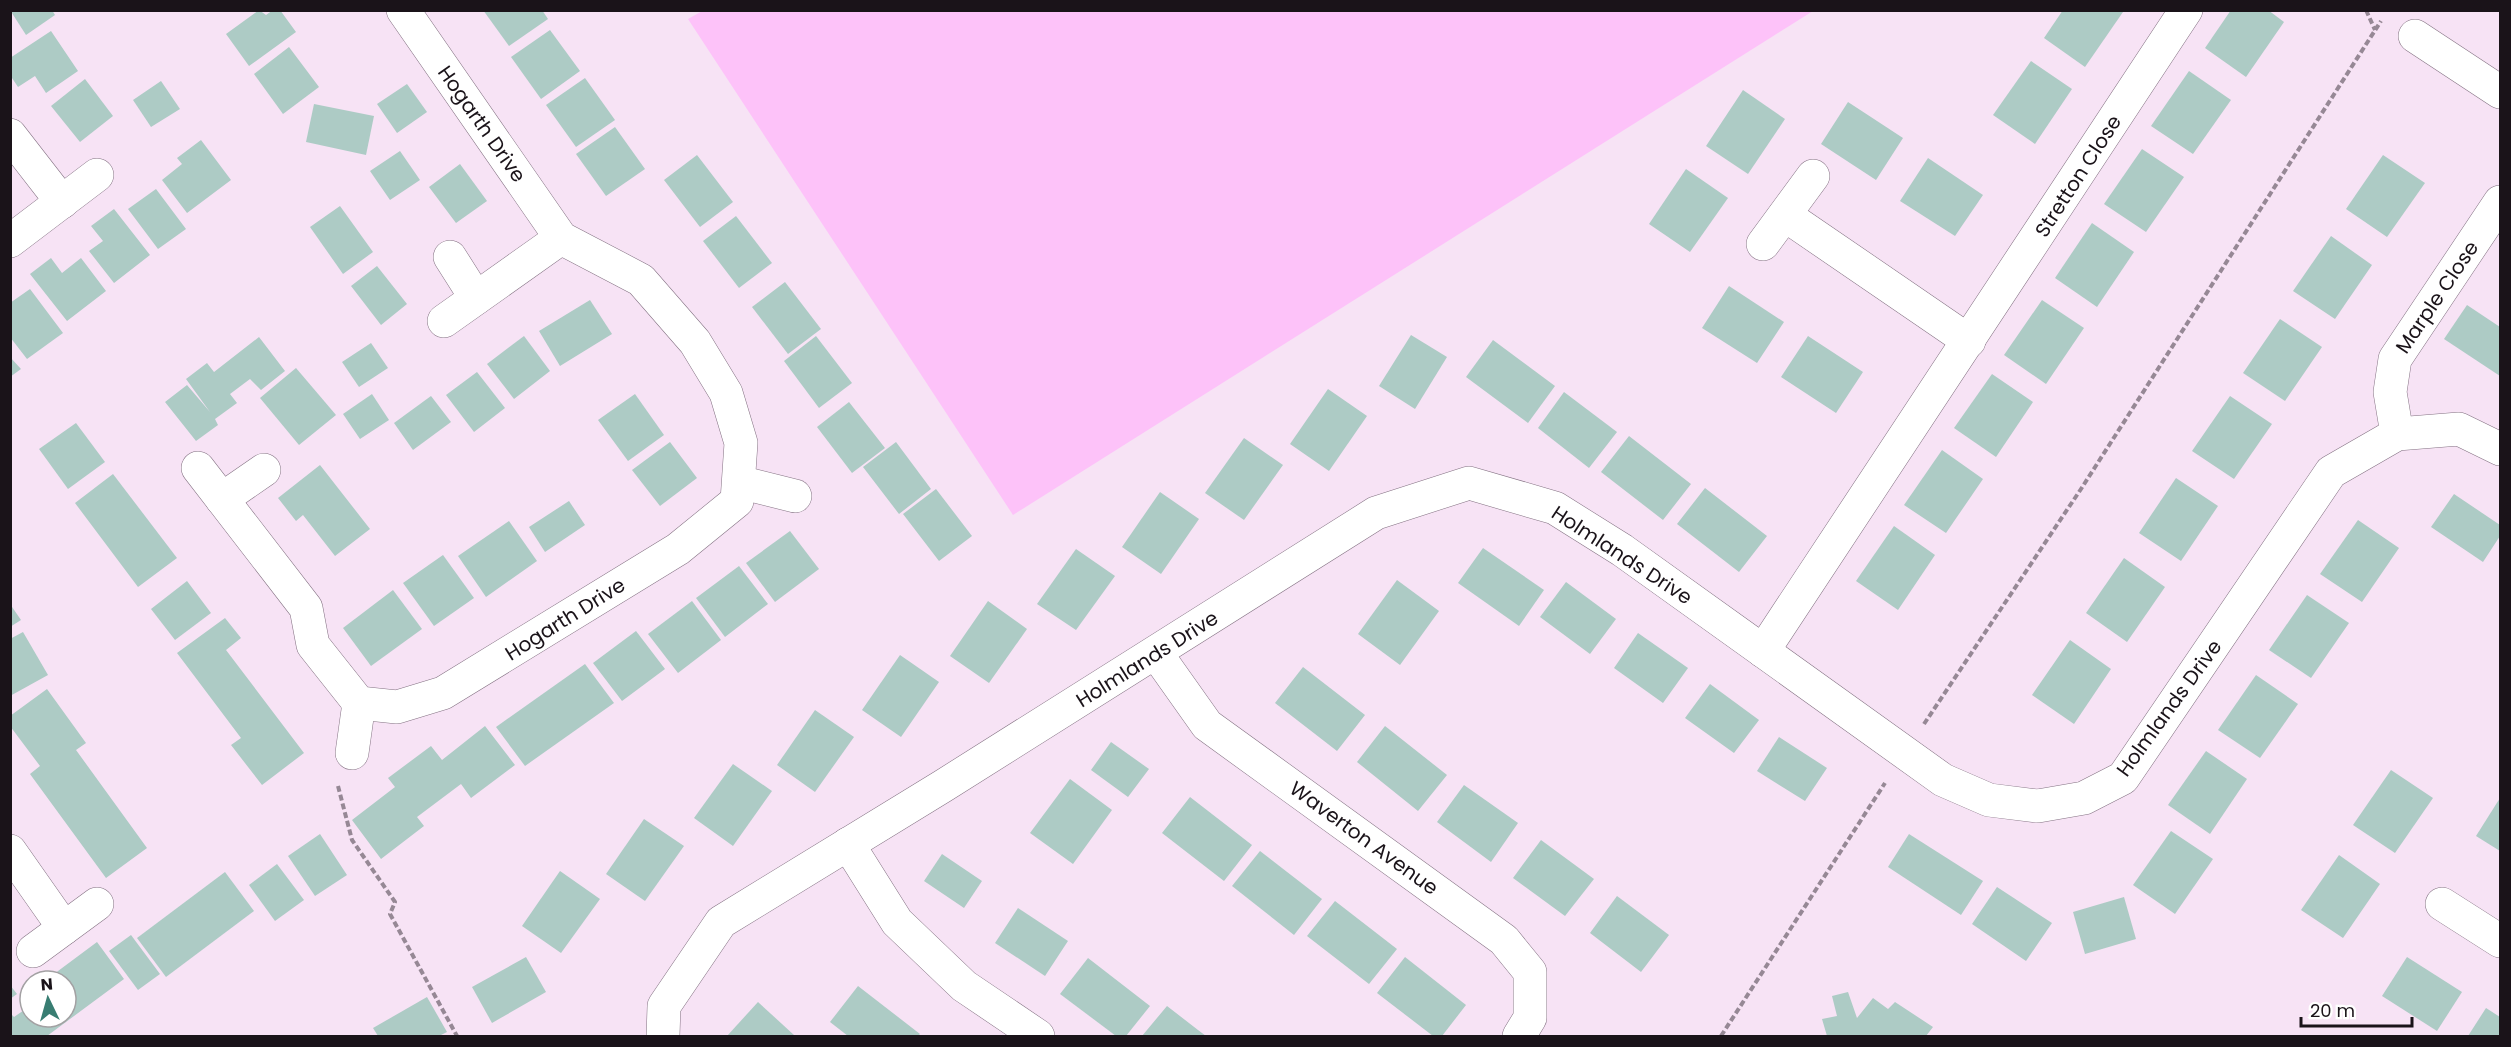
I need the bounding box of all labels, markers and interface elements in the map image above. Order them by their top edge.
street label: Hogarth Drive [431,60,533,188]
street label: Stretton Close [2028,110,2128,242]
street label: Marple Close [2389,235,2485,359]
street label: Holmlands Drive [1546,499,1698,611]
street label: Hogarth Drive [500,571,630,667]
street label: Holmlands Drive [1071,604,1223,714]
street label: Holmlands Drive [2110,634,2228,782]
street label: Waverton Avenue [1284,775,1444,901]
north arrow [18,969,78,1029]
text: N [40,973,54,997]
scale bar [2301,990,2412,1028]
text: 20 m [2310,998,2355,1023]

